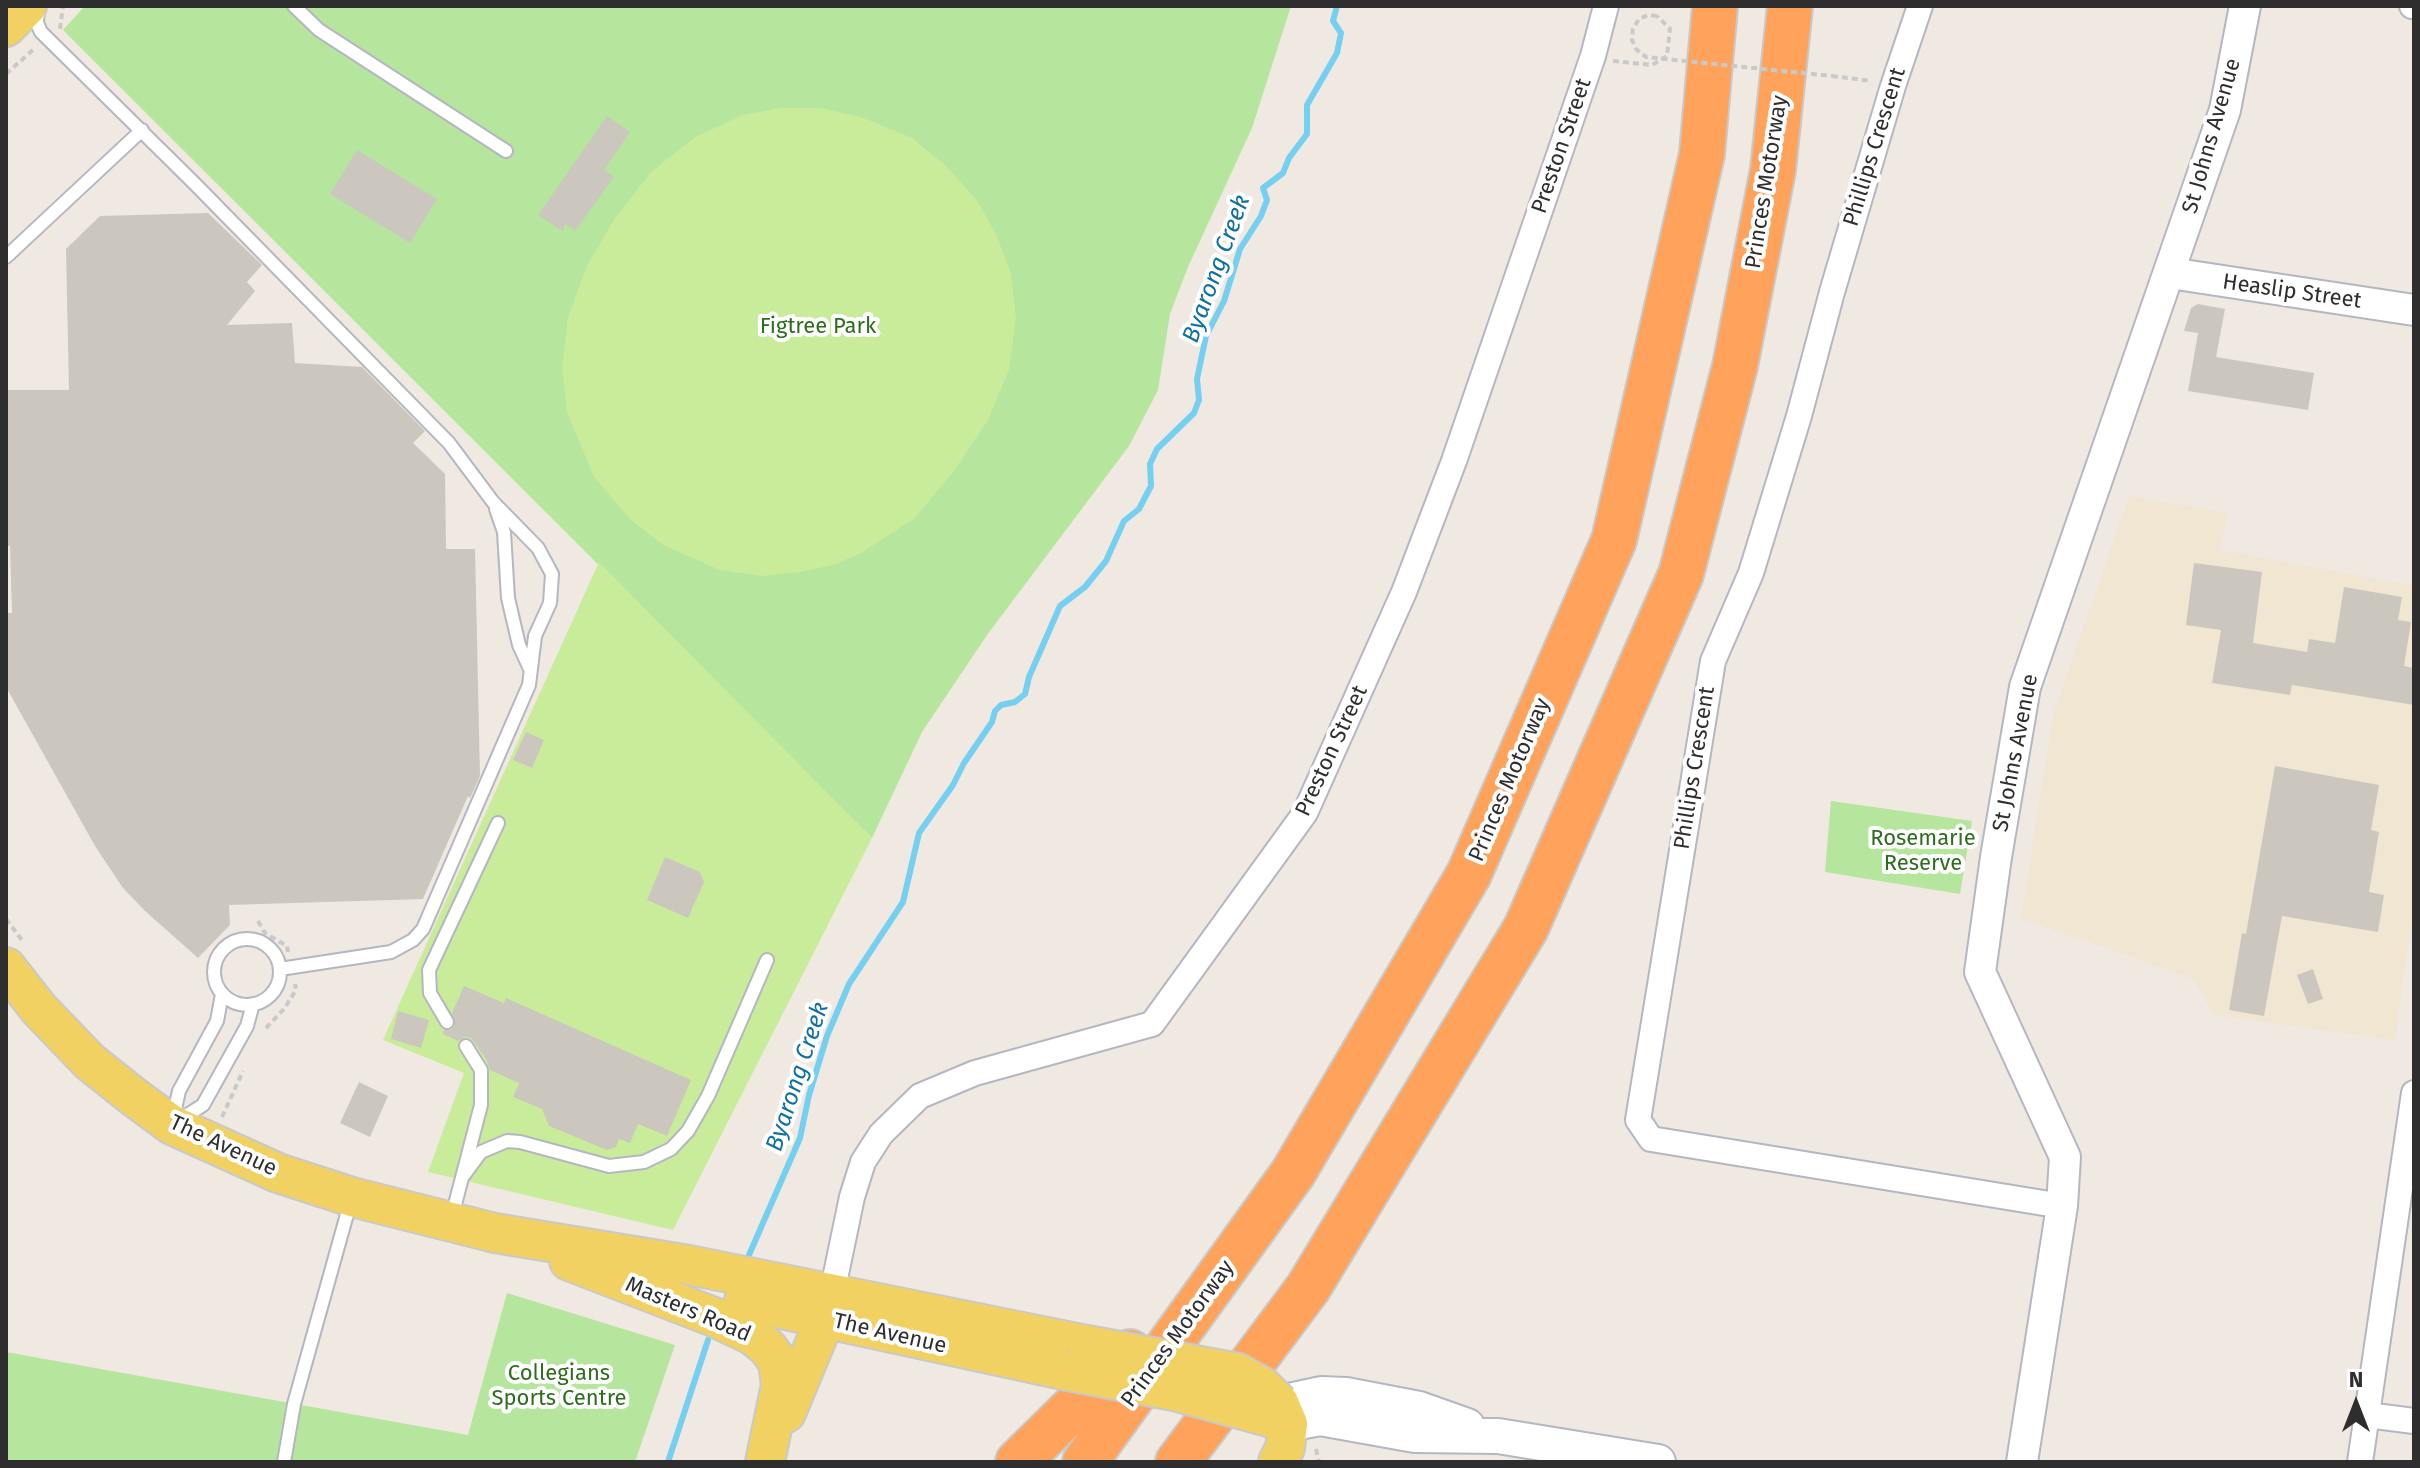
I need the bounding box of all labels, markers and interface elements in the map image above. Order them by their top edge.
street label: St Johns Avenue [2177,55,2247,217]
street label: Phillips Crescent [1838,64,1912,230]
street label: Preston Street [1527,75,1597,217]
street label: Princes Motorway [1740,94,1794,270]
water label: Byarong Creek [1177,191,1257,347]
street label: Heaslip Street [2221,269,2363,315]
park label: Figtree Park [760,314,876,340]
street label: St Johns Avenue [1988,672,2044,834]
street label: Preston Street [1290,681,1374,821]
street label: Phillips Crescent [1669,685,1721,851]
street label: Princes Motorway [1464,694,1556,866]
park label: Rosemarie Reserve [1870,826,1976,878]
water label: Byarong Creek [760,999,836,1155]
street label: The Avenue [165,1110,281,1182]
street label: Princes Motorway [1116,1255,1240,1413]
street label: Masters Road [621,1272,755,1348]
street label: The Avenue [831,1308,949,1360]
park label: Collegians Sports Centre [492,1361,626,1412]
north arrow [2316,1364,2396,1444]
text: N [2349,1366,2363,1393]

